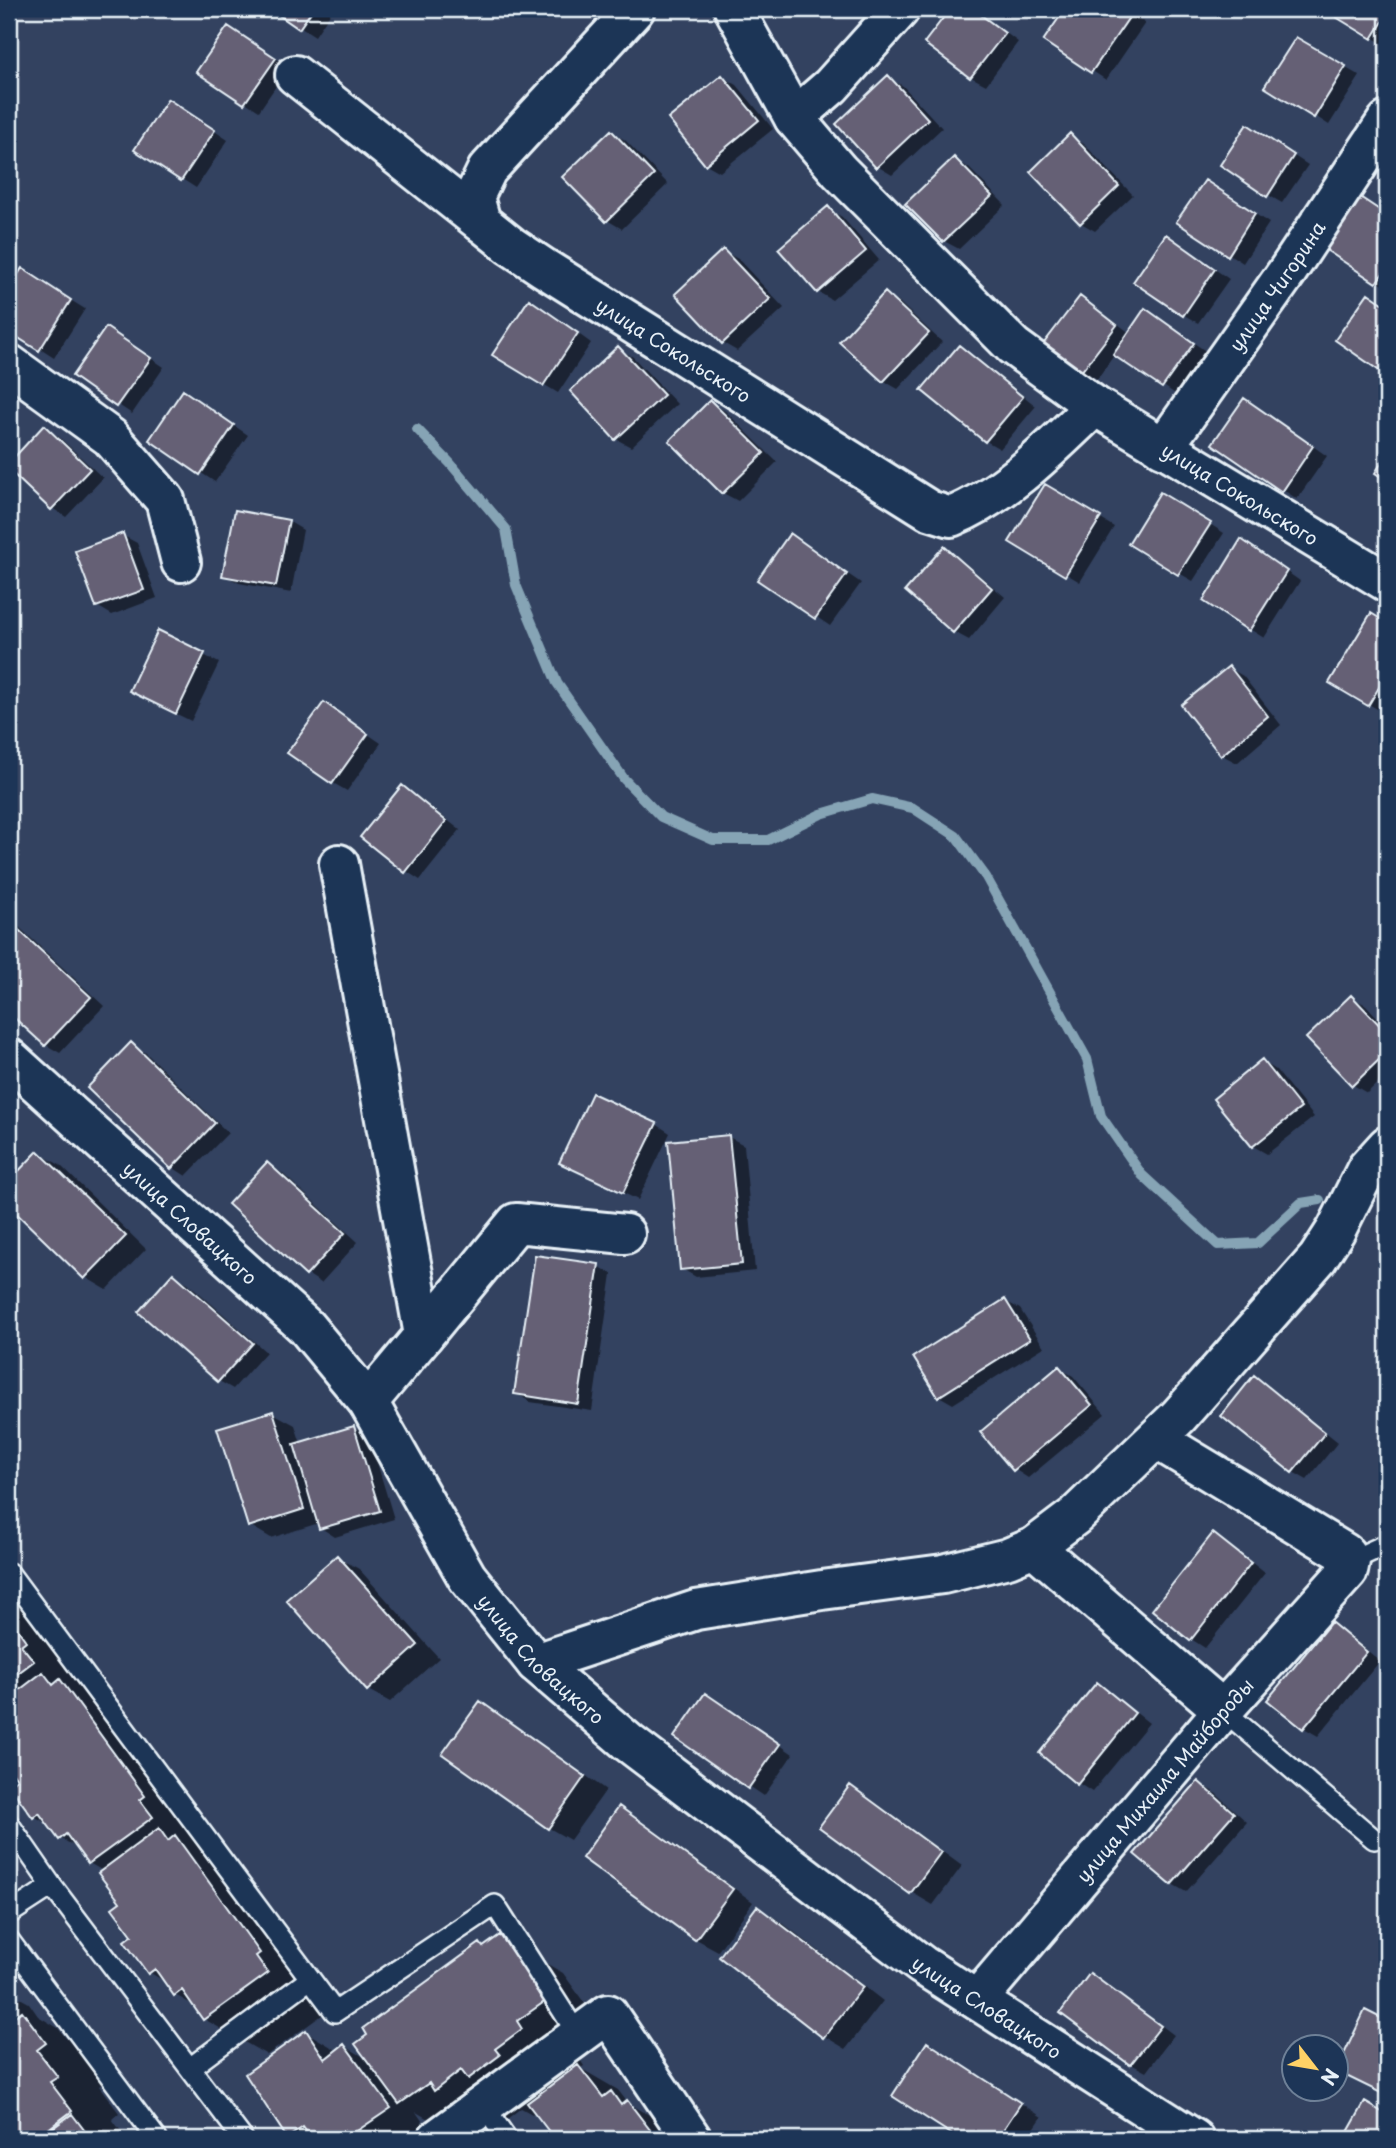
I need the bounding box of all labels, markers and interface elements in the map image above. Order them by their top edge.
street label: улица Чигорина [1222,215,1331,357]
street label: улица Сокольского [591,290,757,409]
street label: улица Сокольского [1157,435,1324,552]
street label: улица Словацкого [117,1154,264,1291]
street label: улица Словацкого [471,1587,611,1730]
street label: улица Михаила Майбороды [1069,1672,1260,1888]
street label: улица Словацкого [906,1948,1067,2065]
north arrow [1280,2032,1350,2102]
text: N [1315,2064,1346,2091]

